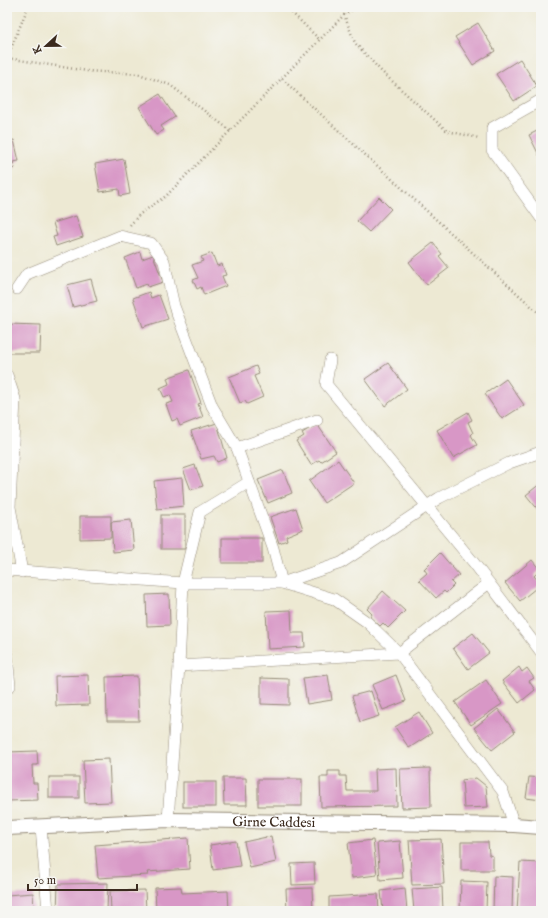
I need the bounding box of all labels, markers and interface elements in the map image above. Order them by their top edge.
north arrow [26,26,66,66]
text: K [29,42,46,56]
street label: Girne Caddesi [232,813,316,832]
scale bar [28,866,137,892]
text: 50 m [34,873,56,888]

